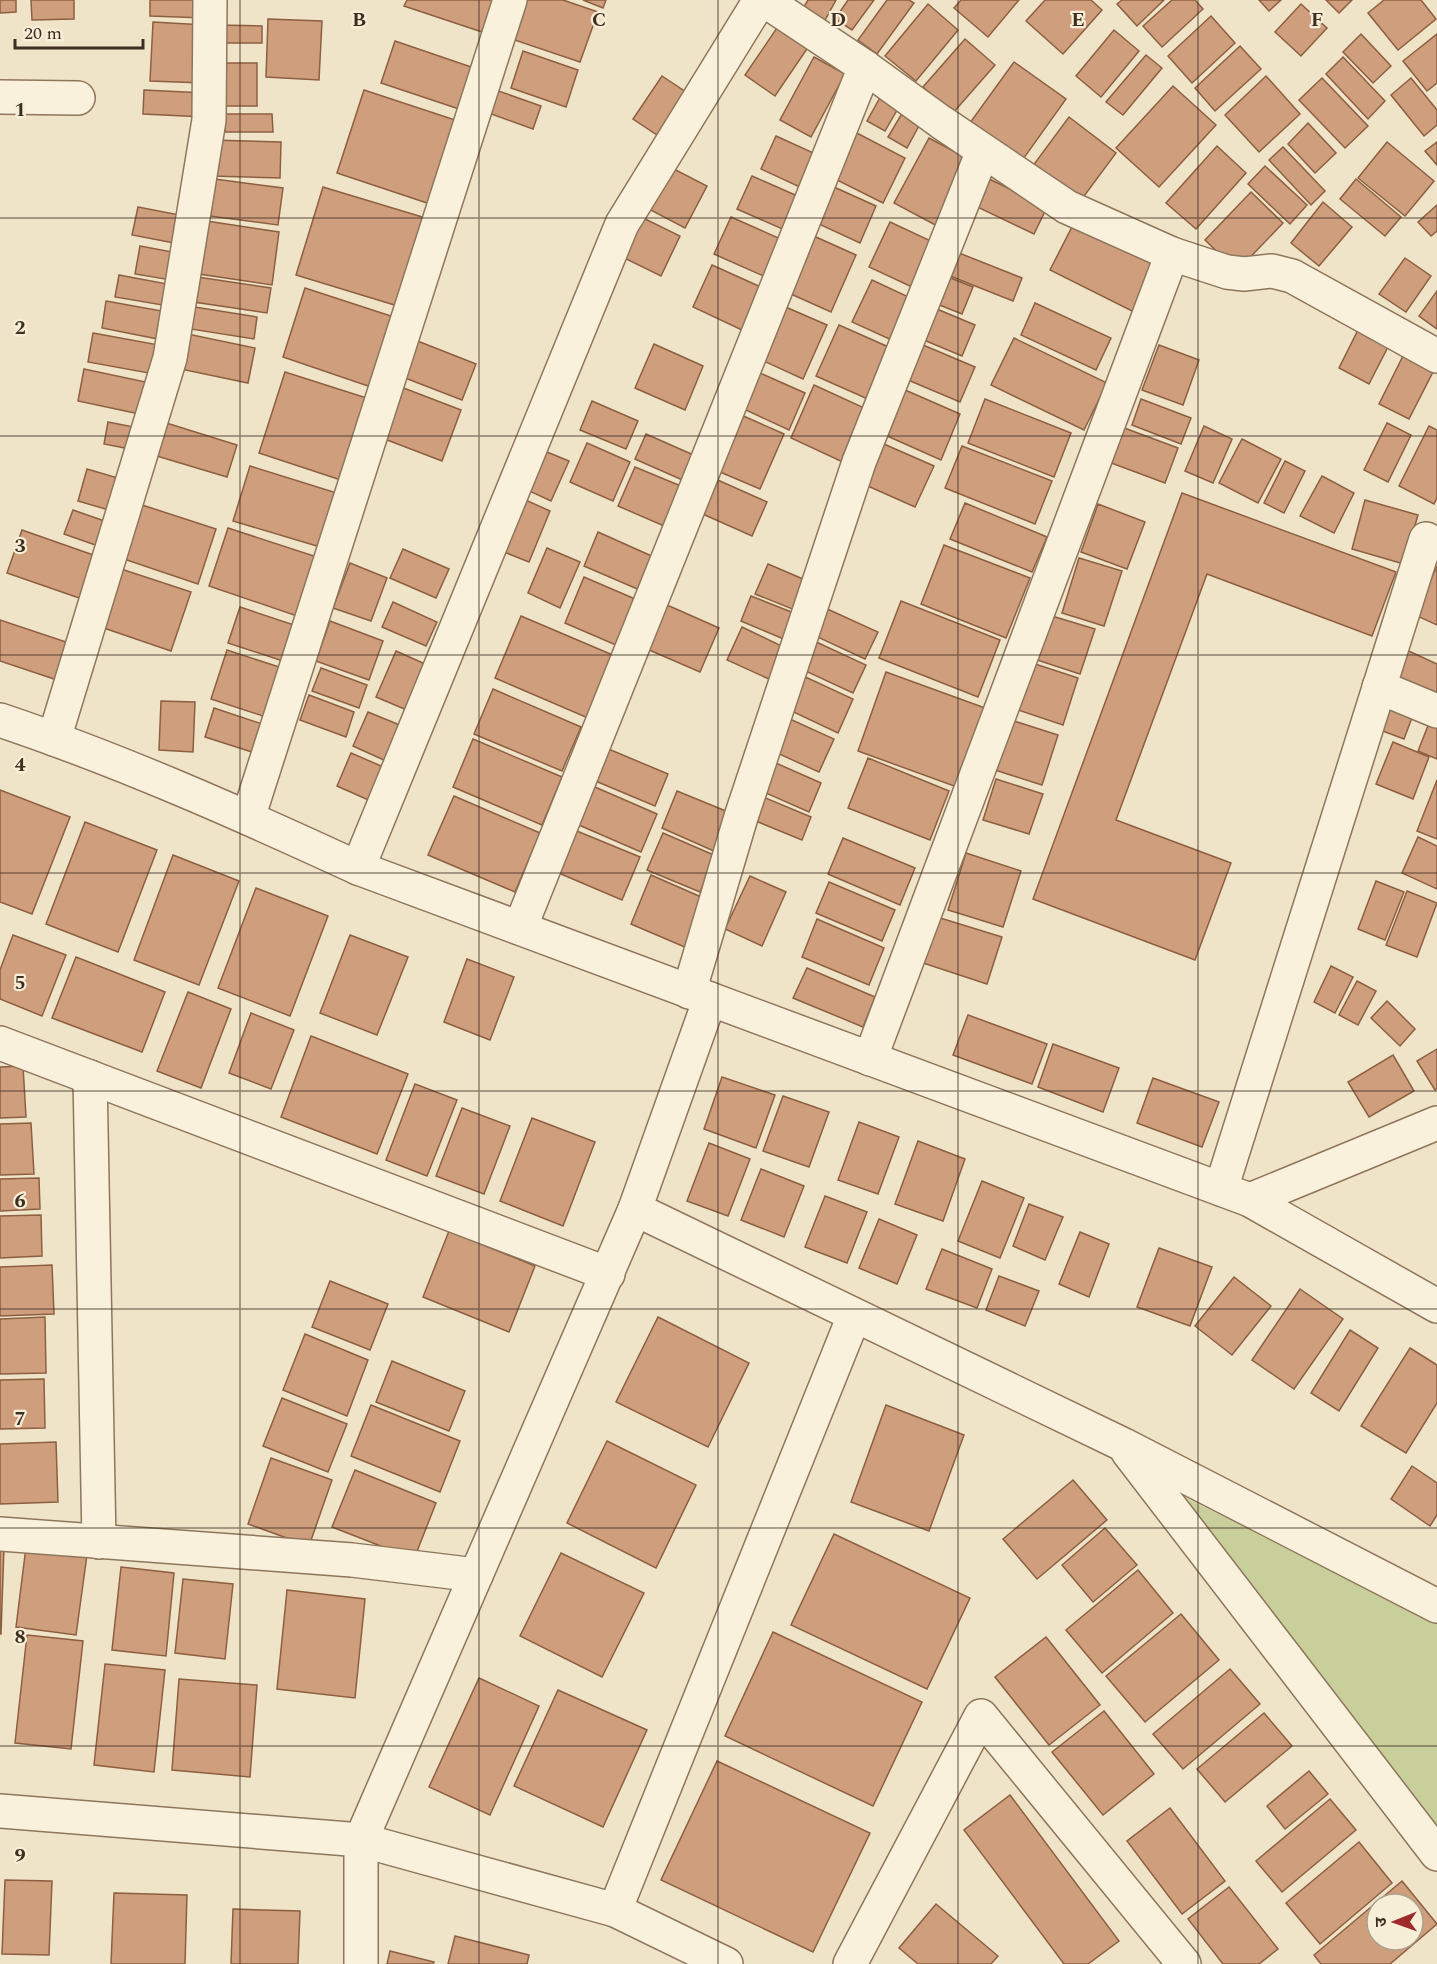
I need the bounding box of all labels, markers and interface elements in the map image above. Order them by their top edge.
text: B [352,5,366,35]
text: C [592,5,606,35]
text: D [830,5,846,35]
text: E [1071,5,1085,35]
text: F [1311,5,1323,35]
scale bar [15,12,142,50]
text: 20 m [24,20,62,47]
text: 1 [14,95,26,125]
text: 2 [14,313,26,343]
text: 3 [14,531,26,561]
text: 4 [14,750,26,780]
text: 5 [14,968,26,998]
text: 6 [14,1186,26,1216]
text: 7 [14,1404,26,1434]
text: 8 [14,1622,26,1652]
text: 9 [14,1841,26,1871]
north arrow [1365,1892,1425,1952]
text: उ [1369,1917,1393,1927]

